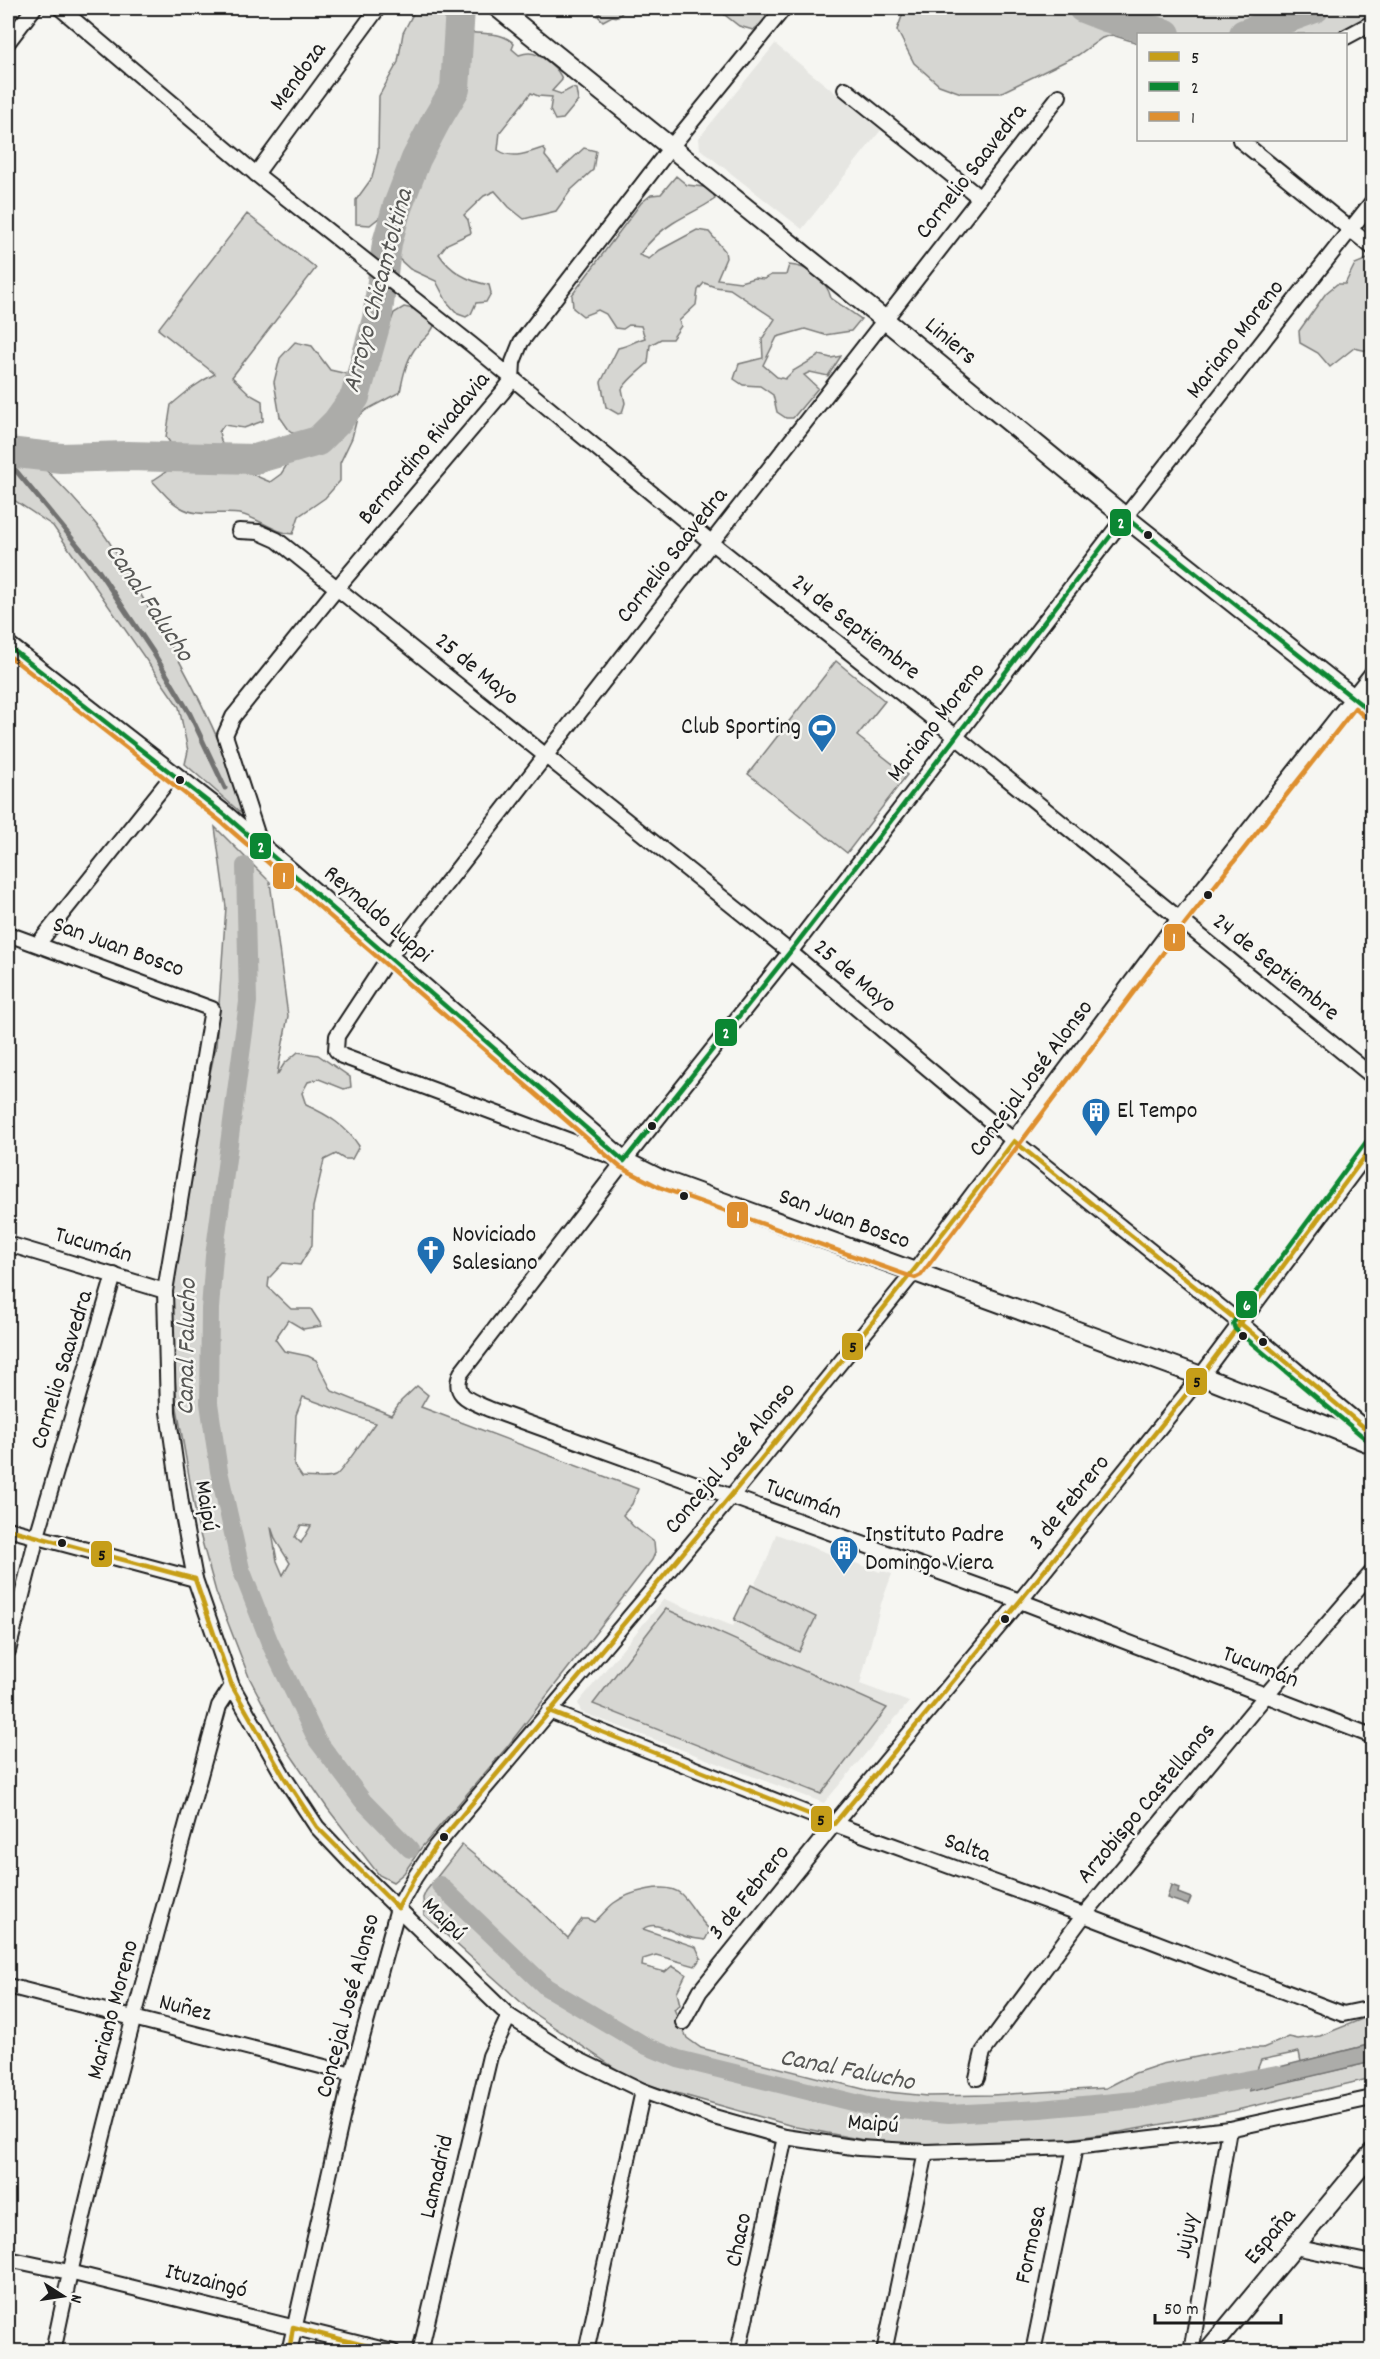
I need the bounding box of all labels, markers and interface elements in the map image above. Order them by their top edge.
legend [1137,33,1347,141]
street label: Mendoza [262,35,336,119]
text: 5 [1191,47,1199,72]
text: 2 [1191,77,1199,102]
street label: Cornelio Saavedra [908,96,1036,247]
text: 1 [1191,107,1195,132]
water label: Arroyo Chicamtoltina [334,184,424,397]
street label: Mariano Moreno [1179,273,1293,407]
street label: Liniers [916,310,984,374]
street label: Bernardino Rivadavia [351,365,500,533]
street label: Cornelio Saavedra [609,480,737,631]
line badge: 2 [1109,508,1132,537]
text: 2 [1118,513,1125,536]
unlabelled marker [1142,529,1154,541]
water label: Canal Falucho [94,536,202,671]
street label: 24 de Septiembre [783,567,927,689]
street label: 25 de Mayo [426,625,526,715]
street label: Mariano Moreno [880,656,994,790]
place label: Club Sporting [681,711,801,745]
sports icon: Club Sporting [806,712,838,754]
unlabelled marker [174,774,186,786]
line badge: 2 [249,832,272,860]
text: 2 [258,837,265,860]
street label: Reynaldo Luppi [315,858,439,972]
line badge: 1 [272,862,295,890]
text: 1 [282,867,286,890]
unlabelled marker [1202,889,1214,901]
street label: 24 de Septiembre [1204,906,1346,1030]
street label: San Juan Bosco [47,908,189,988]
line badge: 1 [1163,923,1186,952]
text: 1 [1172,928,1176,951]
street label: 25 de Mayo [805,932,903,1022]
street label: Concejal José Alonso [961,993,1103,1165]
line badge: 2 [714,1018,738,1047]
text: 2 [723,1023,730,1046]
place label: El Tempo [1117,1095,1198,1129]
building icon: El Tempo [1080,1096,1112,1138]
unlabelled marker [646,1120,658,1132]
street label: San Juan Bosco [773,1180,915,1260]
unlabelled marker [678,1190,690,1202]
line badge: 1 [726,1201,749,1229]
text: 1 [736,1206,740,1229]
street label: Tucumán [50,1219,136,1273]
place label: Noviciado Salesiano [452,1219,538,1281]
church icon: Noviciado Salesiano [415,1234,447,1276]
water label: Canal Falucho [168,1277,208,1416]
street label: Cornelio Saavedra [23,1286,104,1454]
line badge: 6 [1235,1290,1258,1319]
text: 6 [1243,1295,1251,1318]
unlabelled marker [1237,1330,1249,1342]
line badge: 5 [841,1332,864,1361]
unlabelled marker [1257,1336,1269,1348]
text: 5 [849,1337,857,1360]
line badge: 5 [1185,1367,1208,1396]
text: 5 [1193,1372,1201,1395]
street label: Concejal José Alonso [657,1376,805,1542]
street label: 3 de Febrero [1021,1448,1119,1558]
street label: Tucumán [760,1470,846,1530]
street label: Maipú [184,1478,226,1534]
place label: Instituto Padre Domingo Viera [865,1519,1004,1581]
building icon: Instituto Padre Domingo Viera [828,1534,860,1576]
unlabelled marker [56,1537,68,1549]
line badge: 5 [90,1540,113,1568]
text: 5 [98,1545,106,1568]
unlabelled marker [999,1613,1011,1625]
street label: Tucumán [1217,1638,1303,1698]
street label: Arzobispo Castellanos [1069,1716,1225,1892]
line badge: 5 [810,1805,833,1833]
text: 5 [817,1810,825,1833]
street label: Salta [939,1825,996,1873]
unlabelled marker [438,1831,450,1843]
street label: 3 de Febrero [701,1838,799,1948]
street label: Maipú [413,1890,473,1950]
street label: Concejal José Alonso [308,1910,390,2102]
street label: Mariano Moreno [79,1936,149,2084]
street label: Nuñez [155,1986,215,2032]
water label: Canal Falucho [776,2040,919,2102]
street label: Maipú [846,2106,900,2144]
street label: Lamadrid [412,2132,464,2222]
street label: España [1237,2200,1306,2273]
street label: Formosa [1007,2202,1057,2287]
street label: Jujuy [1167,2209,1209,2261]
street label: Chaco [718,2210,762,2270]
street label: Ituzaingó [161,2255,251,2309]
north arrow [33,2266,93,2326]
scale bar [1155,2287,1281,2325]
text: N [63,2292,87,2305]
text: 50 m [1164,2298,1199,2323]

